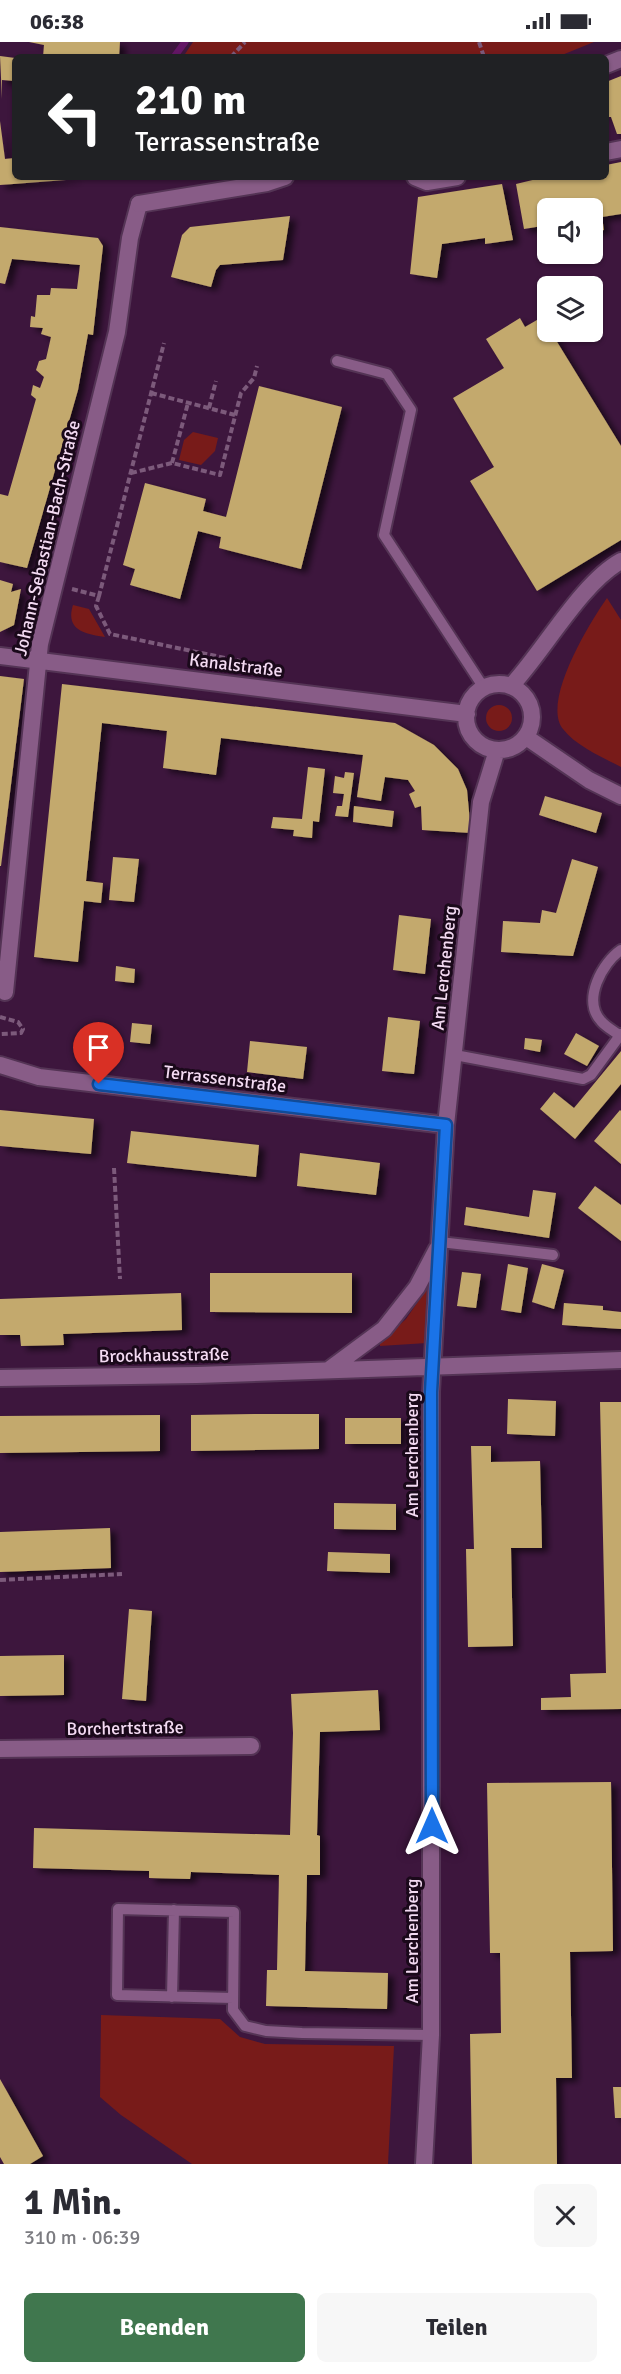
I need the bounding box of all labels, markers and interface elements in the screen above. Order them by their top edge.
text: 06:38 [30,8,84,35]
text: 210 m [135,75,246,126]
icon: left [36,78,114,156]
text: Terrassenstraße [135,126,320,159]
map controls [537,198,603,342]
button: sound [537,198,603,264]
button: layers [537,276,603,342]
street label: Johann-Sebastian-Bach-Straße [9,418,85,658]
street label: Kanalstraße [188,648,284,682]
street label: Am Lerchenberg [427,905,461,1031]
pin [73,1022,124,1084]
icon: arrive [82,1031,115,1064]
street label: Terrassenstraße [162,1061,288,1097]
street label: Brockhausstraße [99,1343,229,1367]
street label: Am Lerchenberg [401,1392,423,1518]
street label: Borchertstraße [66,1716,184,1740]
position arrow [400,1794,464,1858]
street label: Am Lerchenberg [401,1878,423,2004]
text: 1 Min. [24,2180,122,2225]
button: close [534,2184,597,2247]
text: 310 m · 06:39 [24,2225,140,2250]
button: Beenden [24,2293,305,2362]
button: Teilen [317,2293,597,2362]

